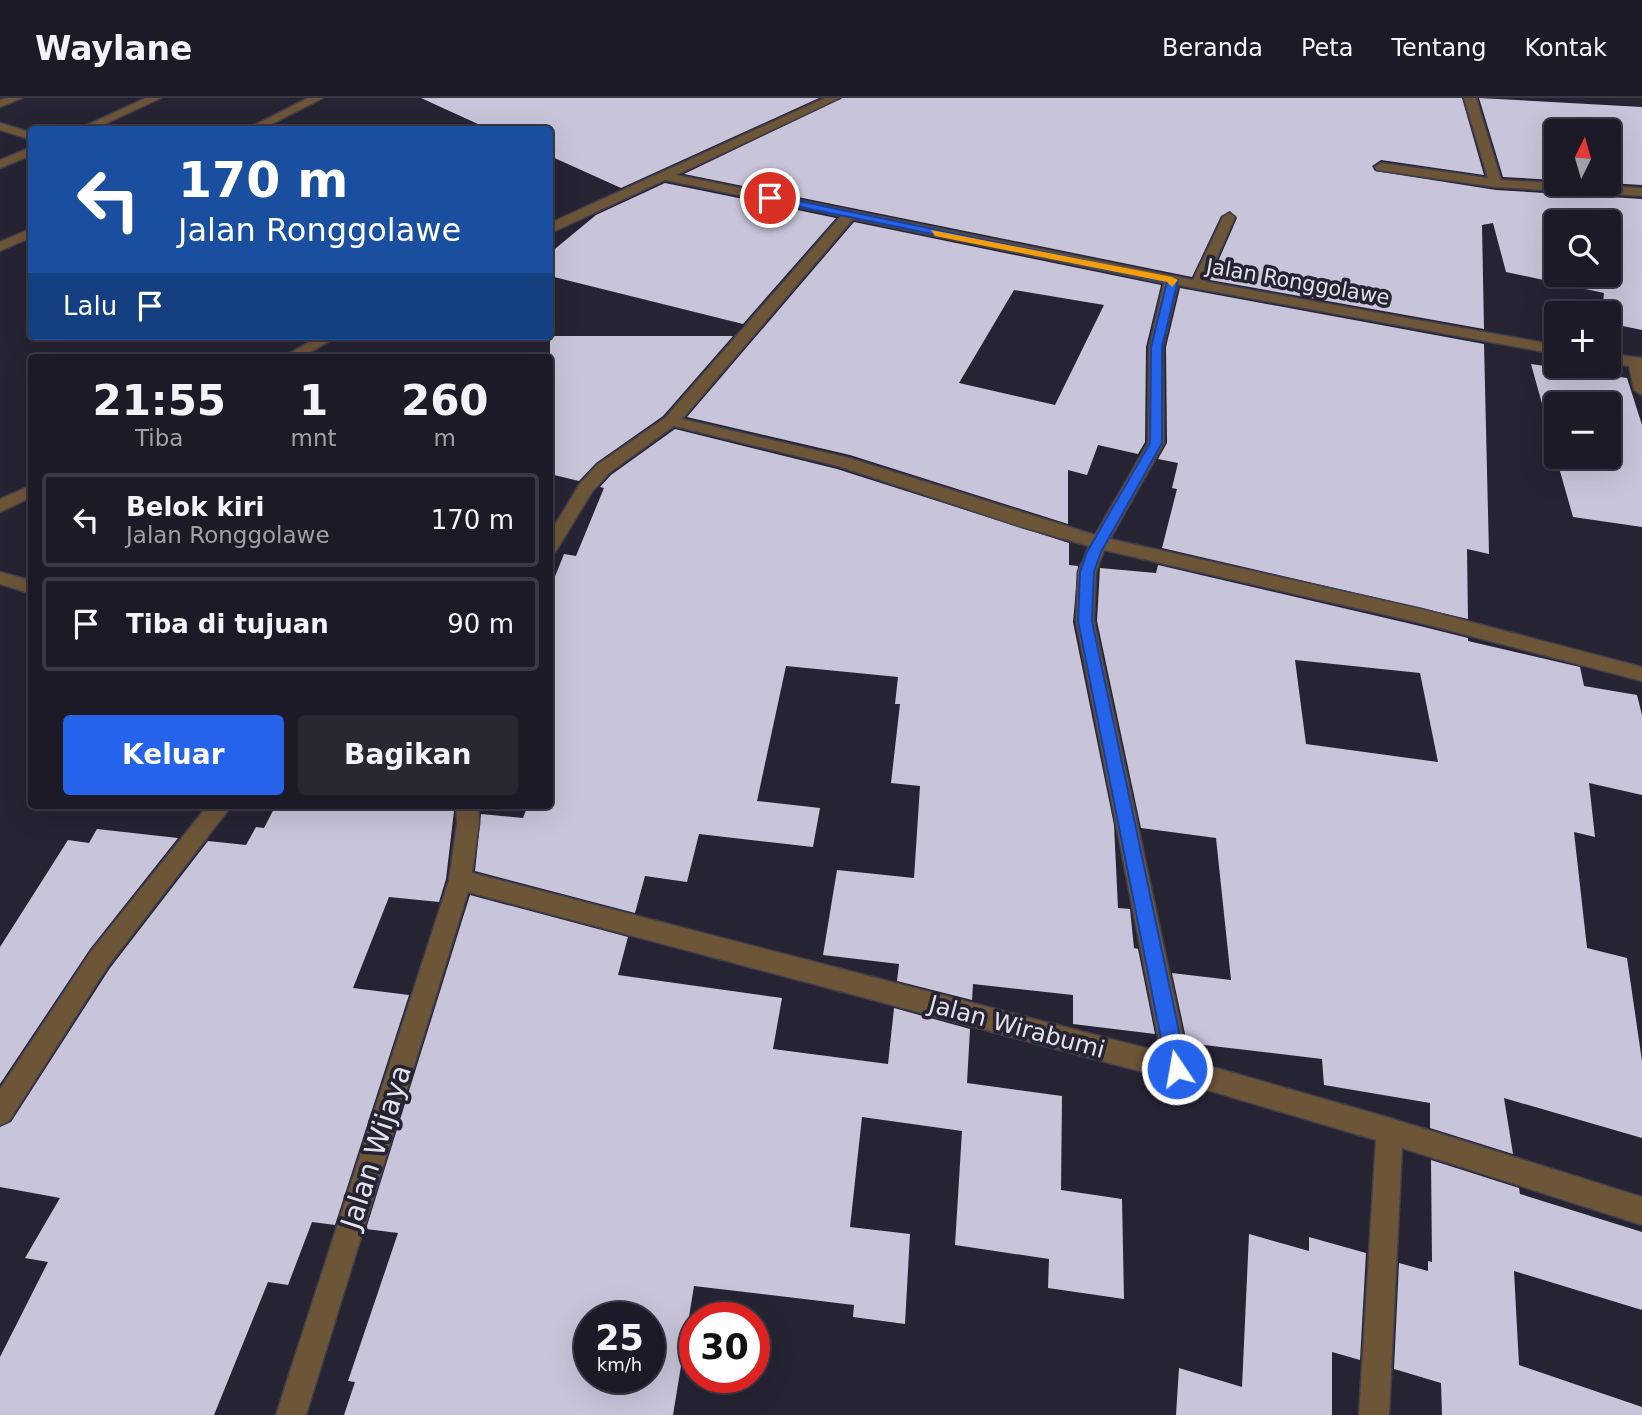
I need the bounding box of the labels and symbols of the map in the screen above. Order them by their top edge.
north arrow [1544,119,1620,196]
pin [740,168,800,228]
street label: Jalan Ronggolawe [1202,254,1392,310]
street label: Jalan Wirabumi [924,990,1108,1064]
position arrow [1140,1032,1214,1106]
street label: Jalan Wijaya [333,1061,418,1235]
speed limit sign: 30 [679,1302,770,1393]

